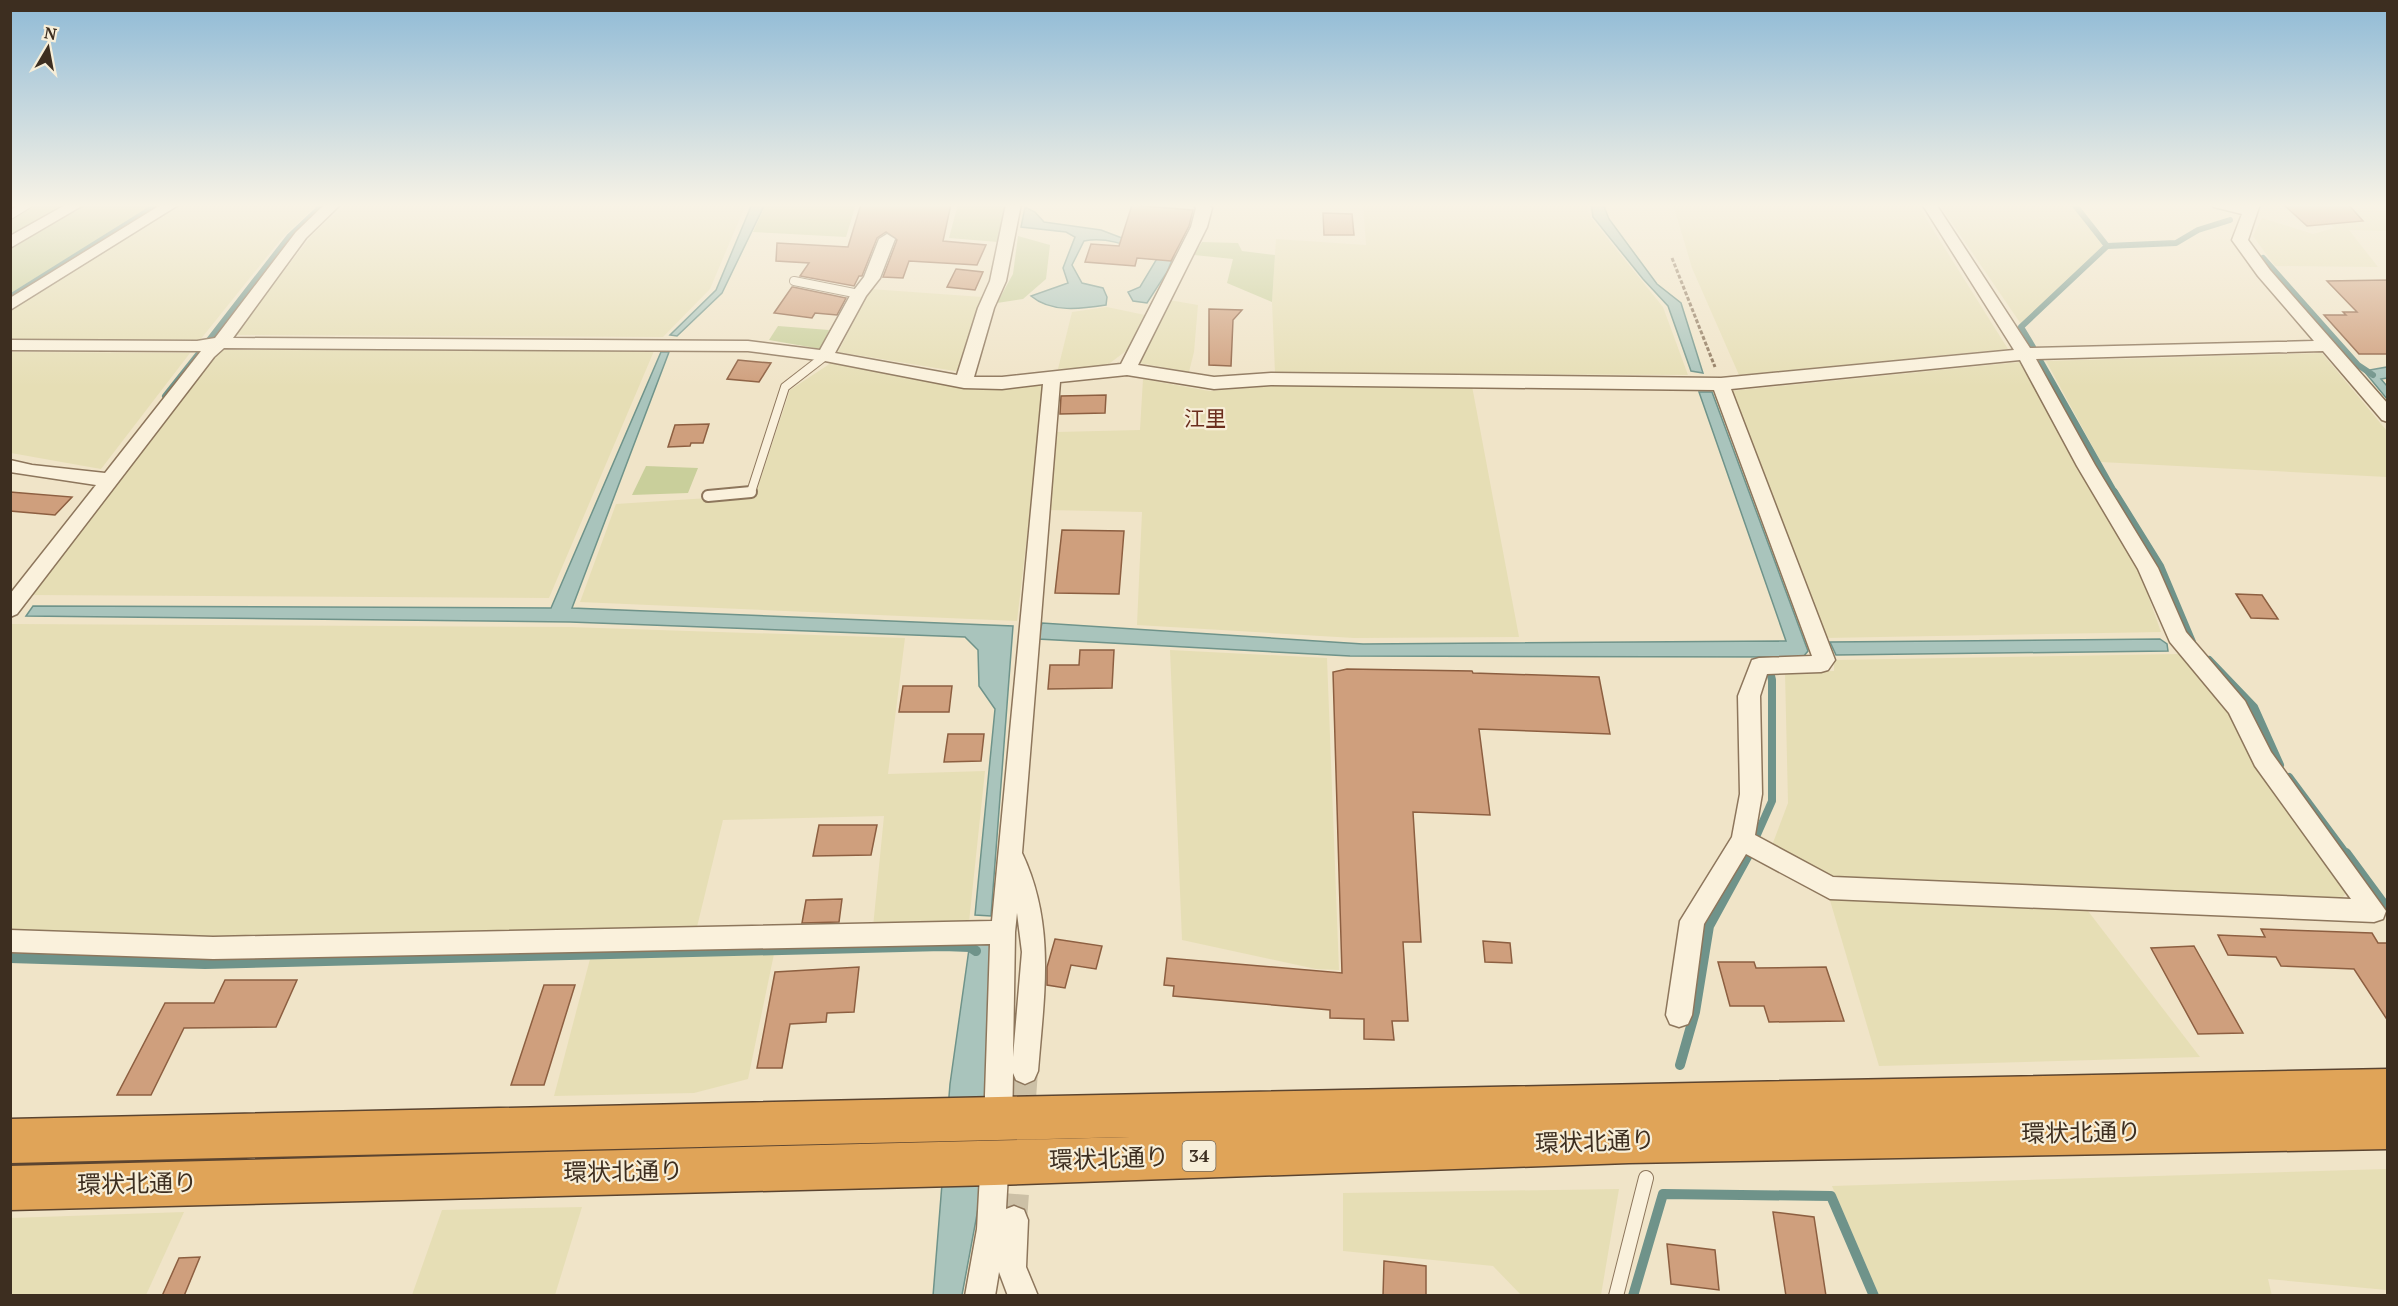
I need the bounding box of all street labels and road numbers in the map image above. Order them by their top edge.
street label: 環状北通り [2021,1115,2141,1149]
street label: 環状北通り [1534,1123,1655,1159]
street label: 環状北通り [1048,1140,1169,1176]
road number: 34 [1182,1141,1216,1171]
street label: 環状北通り [563,1154,683,1188]
street label: 環状北通り [77,1166,197,1200]

